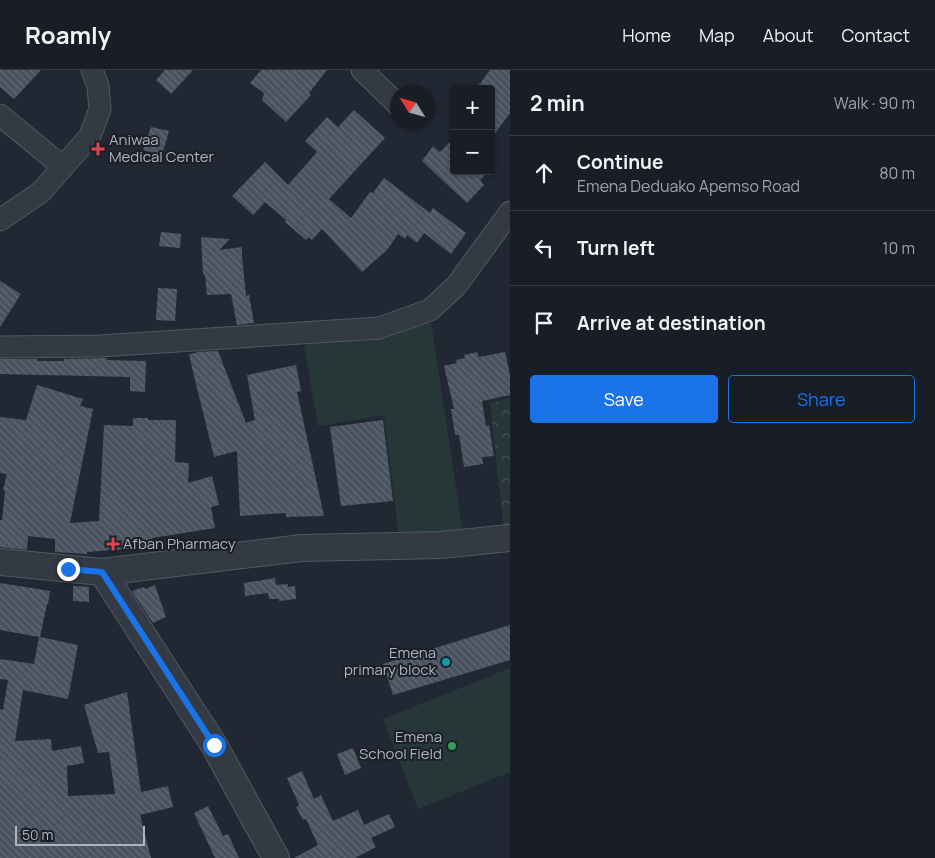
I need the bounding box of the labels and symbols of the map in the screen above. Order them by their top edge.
north arrow [390,85,435,130]
place label: Aniwaa Medical Center [109,129,215,167]
marker: Aniwaa Medical Center [91,142,105,156]
place label: Afban Pharmacy [123,533,236,554]
marker: Afban Pharmacy [107,538,119,550]
route end [57,558,80,581]
place label: Emena primary block [344,642,437,680]
marker: Emena primary block [440,656,452,668]
place label: Emena School Field [359,726,442,764]
route start [203,734,226,757]
marker: Emena School Field [446,740,458,752]
scale bar [15,823,145,846]

